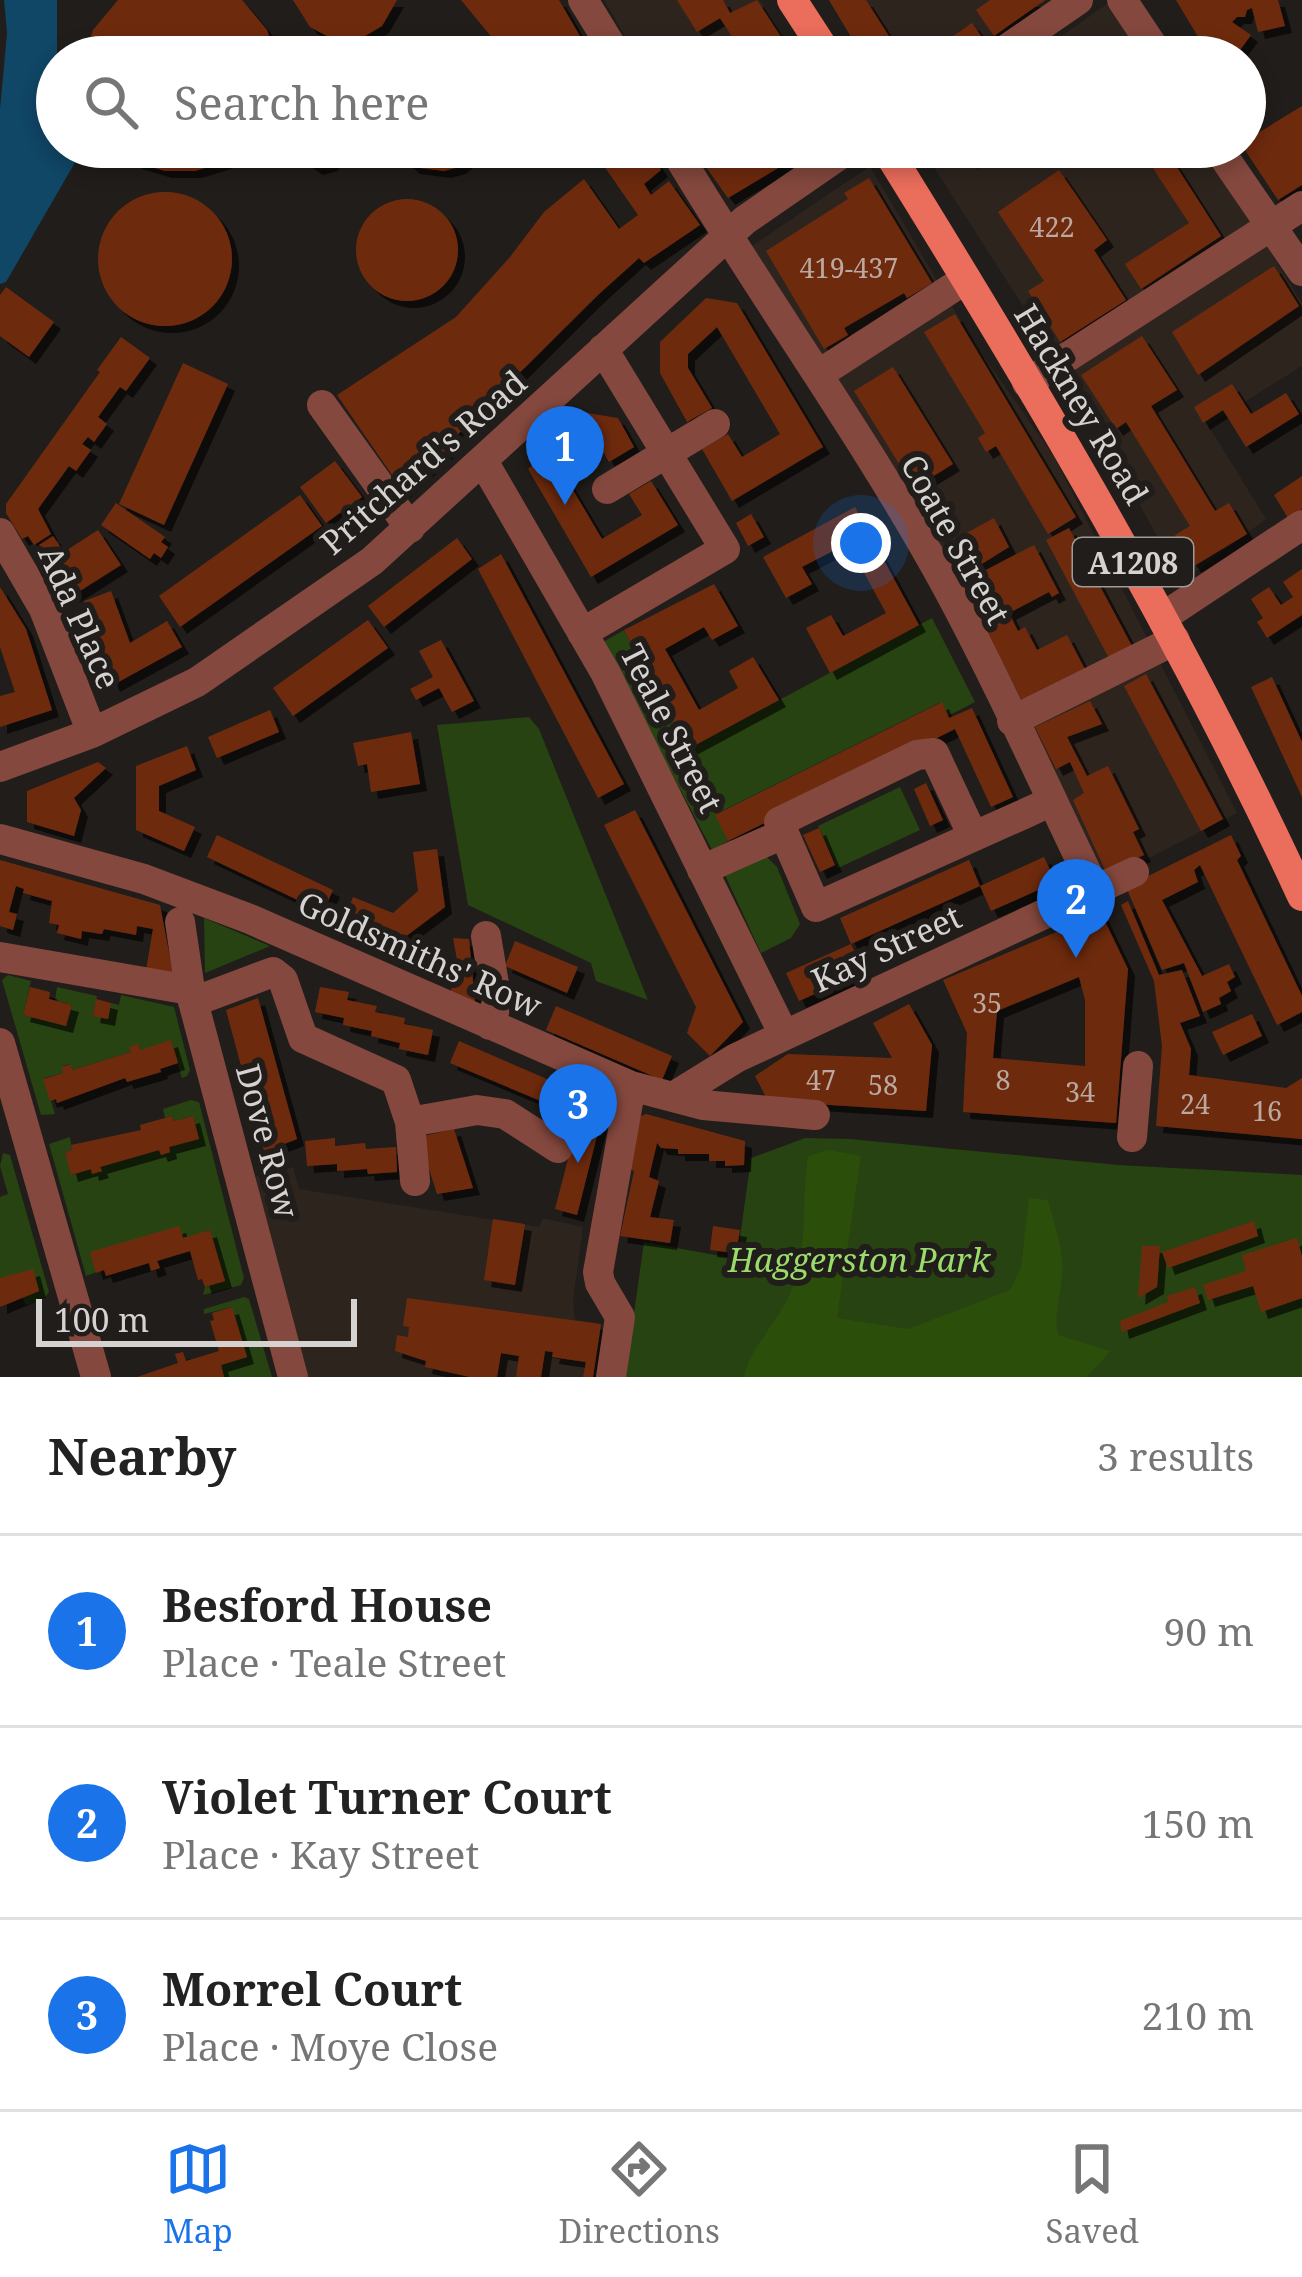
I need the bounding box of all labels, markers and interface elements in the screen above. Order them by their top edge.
search box [36,36,1266,168]
icon: search [78,69,144,135]
text: Search here [174,72,429,133]
house number: 422 [1029,208,1075,245]
house number: 419-437 [800,249,898,286]
street label: Hackney Road [1005,296,1159,512]
street label: Pritchard's Road [310,360,536,564]
pin: 1 [526,406,604,505]
street label: Coate Street [891,446,1021,632]
your location [831,513,891,573]
street label: Ada Place [28,538,132,696]
road number: A1208 [1073,538,1193,586]
street label: Teale Street [610,636,734,820]
pin: 2 [1037,859,1115,958]
street label: Goldsmiths' Row [291,880,549,1028]
street label: Kay Street [804,894,968,1002]
house number: 35 [972,984,1002,1021]
street label: Dove Row [226,1059,310,1223]
house number: 47 [806,1061,836,1098]
house number: 8 [995,1061,1011,1098]
pin: 3 [539,1064,617,1163]
house number: 58 [868,1066,898,1103]
house number: 34 [1065,1073,1095,1110]
house number: 24 [1180,1085,1210,1122]
house number: 16 [1252,1092,1282,1129]
park label: Haggerston Park [727,1237,991,1282]
scale bar [36,1293,357,1346]
text: 100 m [54,1297,149,1342]
text: Nearby [48,1420,236,1490]
text: 3 results [1097,1429,1254,1482]
text: Besford House [162,1574,492,1635]
text: 1 [76,1604,98,1657]
text: 90 m [1163,1604,1254,1657]
text: Place · Teale Street [162,1635,506,1688]
text: Violet Turner Court [162,1766,612,1827]
text: 2 [76,1796,98,1849]
text: 150 m [1142,1796,1254,1849]
text: Place · Kay Street [162,1827,479,1880]
text: Morrel Court [162,1958,462,2019]
text: 3 [76,1988,98,2041]
text: 210 m [1142,1988,1254,2041]
text: Place · Moye Close [162,2019,498,2072]
tab: Map [163,2136,233,2253]
tab: Directions [558,2136,720,2253]
tab: Saved [1046,2136,1139,2253]

